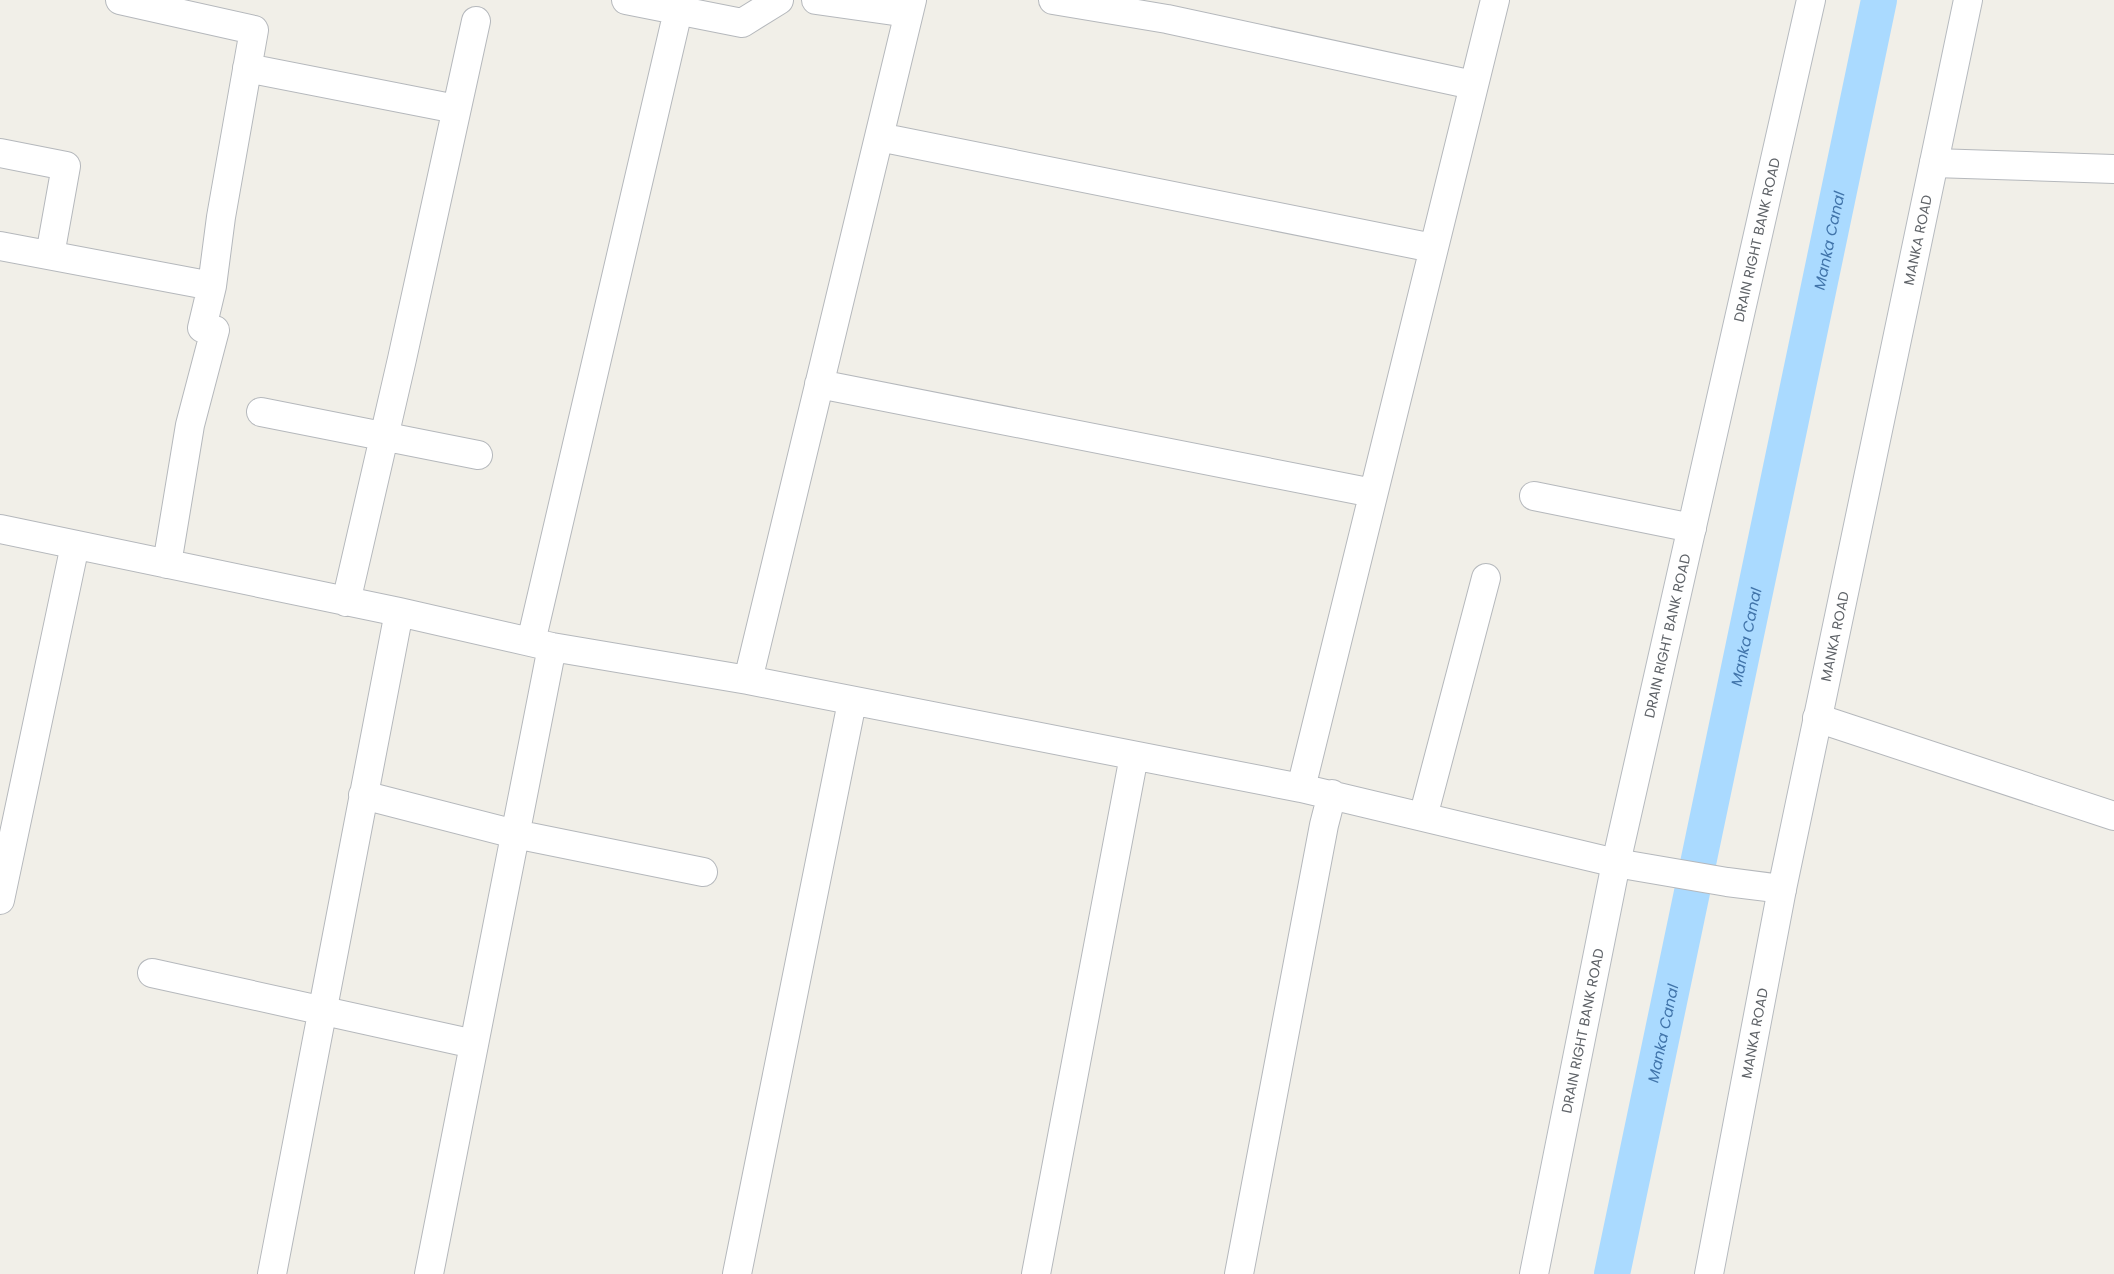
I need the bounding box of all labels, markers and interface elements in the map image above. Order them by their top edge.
street label: DRAIN RIGHT BANK ROAD [1729,156,1785,324]
water label: Manka Canal [1808,189,1849,292]
street label: MANKA ROAD [1899,193,1937,287]
street label: DRAIN RIGHT BANK ROAD [1639,552,1696,720]
water label: Manka Canal [1725,585,1766,688]
street label: MANKA ROAD [1816,589,1854,683]
street label: DRAIN RIGHT BANK ROAD [1556,947,1609,1115]
water label: Manka Canal [1642,982,1683,1084]
street label: MANKA ROAD [1736,986,1773,1080]

